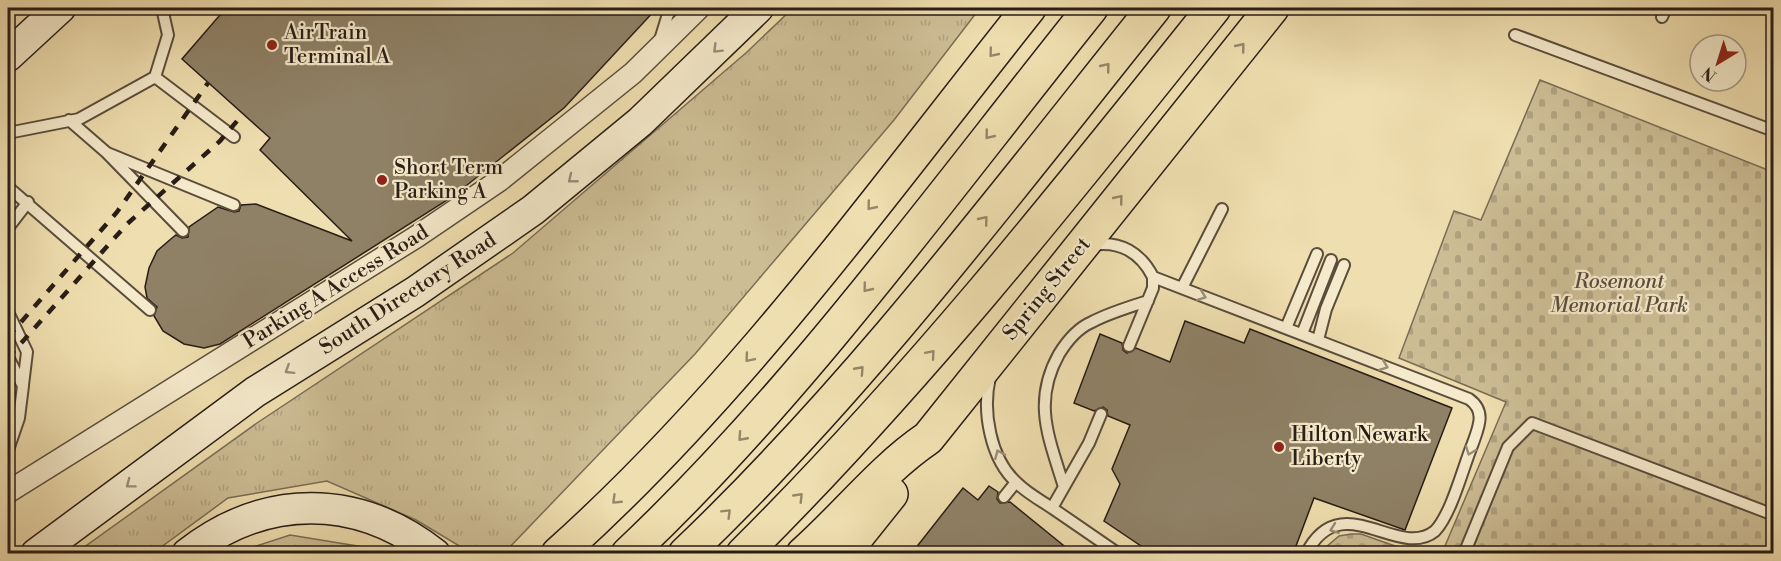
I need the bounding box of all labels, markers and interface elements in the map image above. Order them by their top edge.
place label: AirTrain Terminal A [283,20,391,70]
north arrow [1688,33,1748,93]
marker: AirTrain Terminal A [265,38,279,52]
one-way arrow [714,42,725,53]
one-way arrow [1233,43,1244,54]
one-way arrow [989,46,1000,57]
text: N [1698,62,1721,86]
one-way arrow [1098,63,1109,74]
one-way arrow [985,129,996,140]
place label: Short Term Parking A [394,155,503,205]
one-way arrow [568,172,579,183]
marker: Short Term Parking A [375,173,389,187]
one-way arrow [1111,195,1122,206]
one-way arrow [868,199,879,210]
one-way arrow [977,216,988,227]
street label: Parking A Access Road [238,219,434,355]
street label: South Directory Road [315,227,501,361]
street label: Spring Street [997,232,1097,346]
park label: Rosemont Memorial Park [1550,269,1688,319]
one-way arrow [864,281,875,292]
one-way arrow [1196,288,1206,301]
one-way arrow [924,350,935,361]
one-way arrow [745,351,756,362]
one-way arrow [1378,358,1388,371]
one-way arrow [285,363,295,375]
one-way arrow [853,366,864,377]
place label: Hilton Newark Liberty [1291,422,1429,472]
one-way arrow [738,430,749,441]
marker: Hilton Newark Liberty [1272,440,1286,454]
one-way arrow [1464,445,1477,455]
one-way arrow [994,449,1006,460]
one-way arrow [126,476,137,487]
one-way arrow [612,492,623,503]
one-way arrow [791,493,802,504]
one-way arrow [719,509,730,520]
one-way arrow [1329,521,1339,534]

